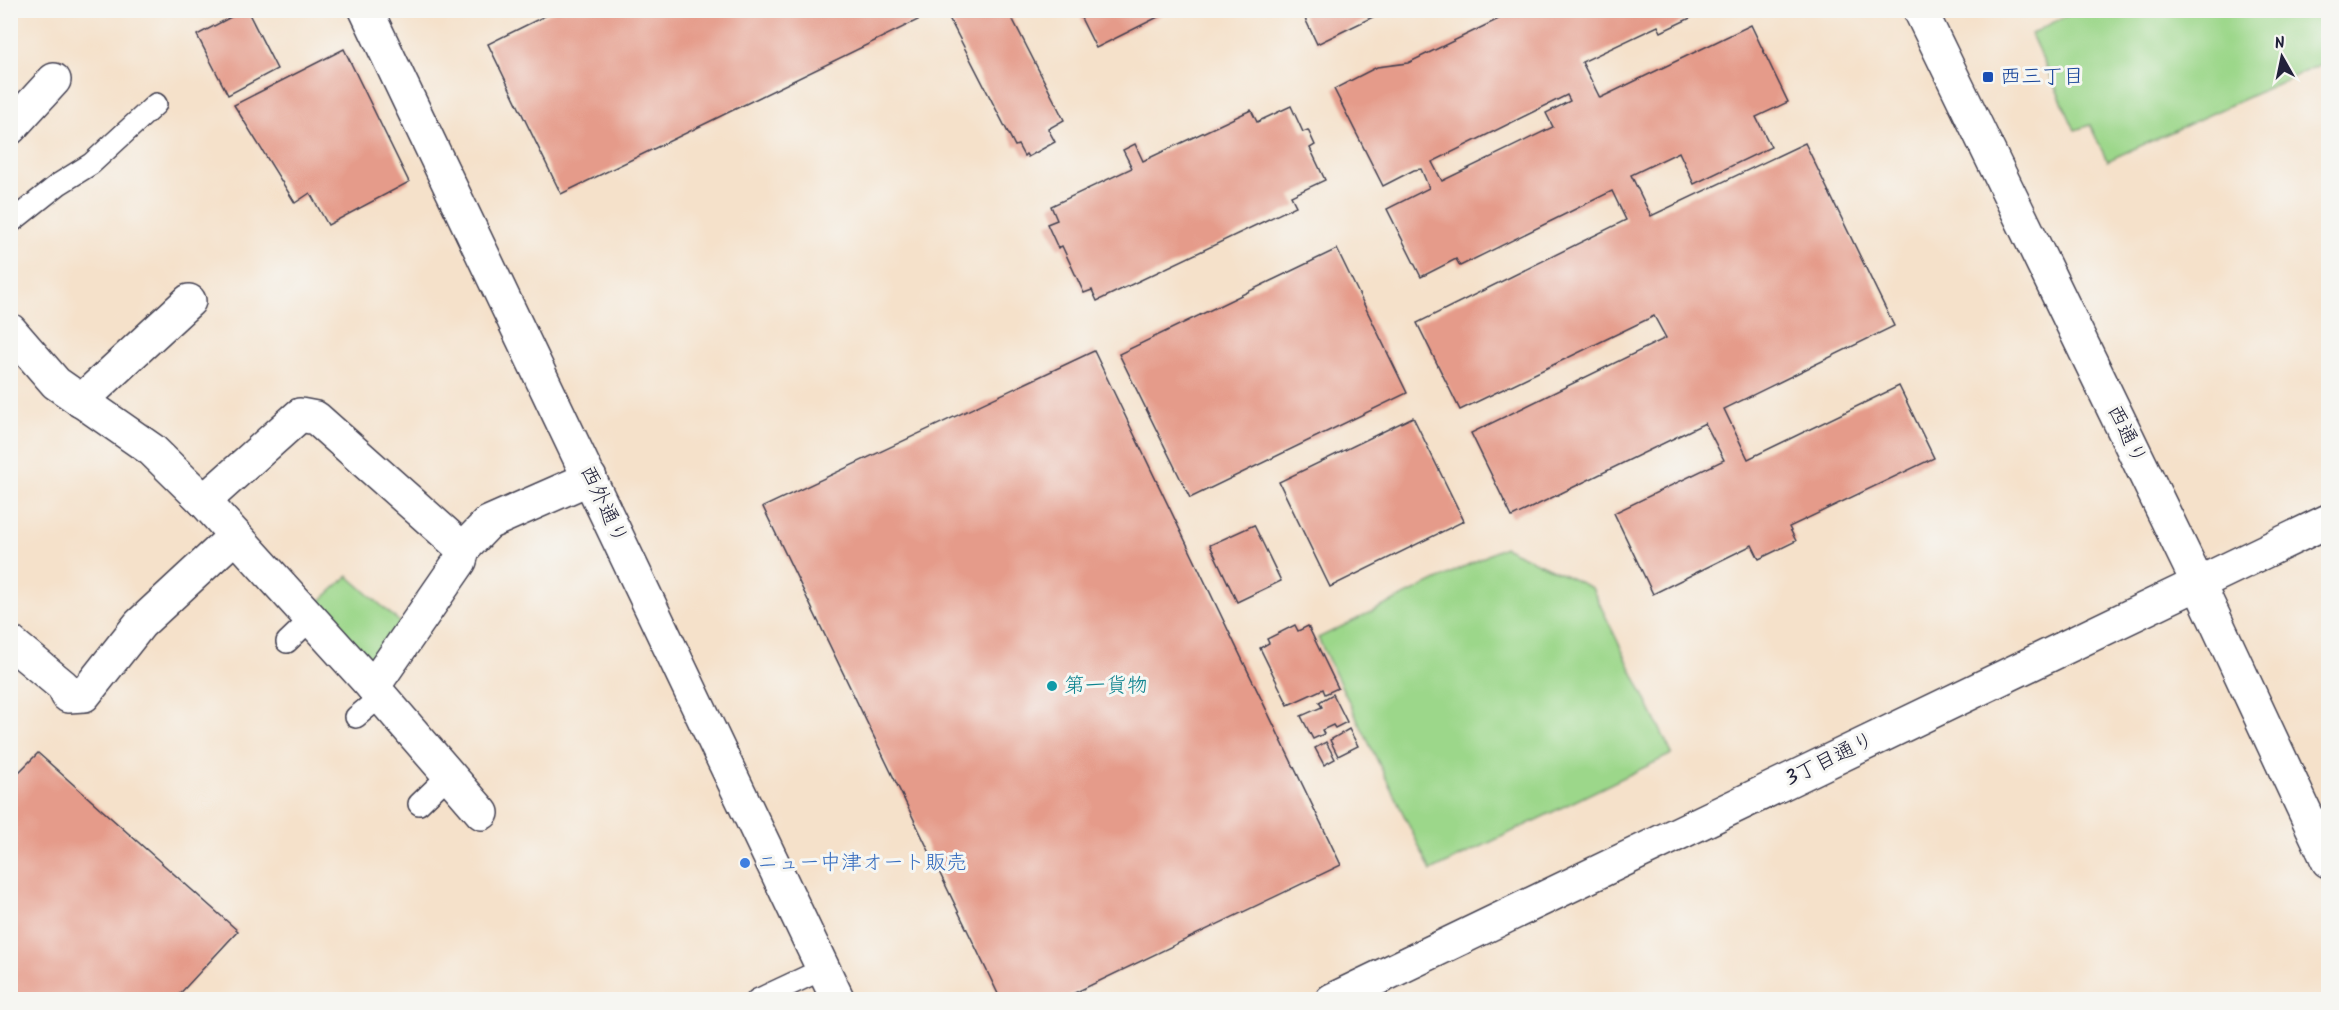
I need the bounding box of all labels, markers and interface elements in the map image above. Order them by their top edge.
north arrow [2252,27,2312,87]
text: N [2273,31,2287,57]
place label: 西三丁目 [2000,61,2084,94]
marker: 西三丁目 [1981,70,1995,84]
street label: 西通り [2097,399,2155,471]
street label: 西外通り [570,460,636,550]
place label: 第一貨物 [1064,670,1148,703]
marker: 第一貨物 [1045,679,1059,693]
street label: 3丁目通り [1780,724,1880,796]
place label: ニュー中津オート販売 [757,847,967,880]
marker: ニュー中津オート販売 [738,856,752,870]

